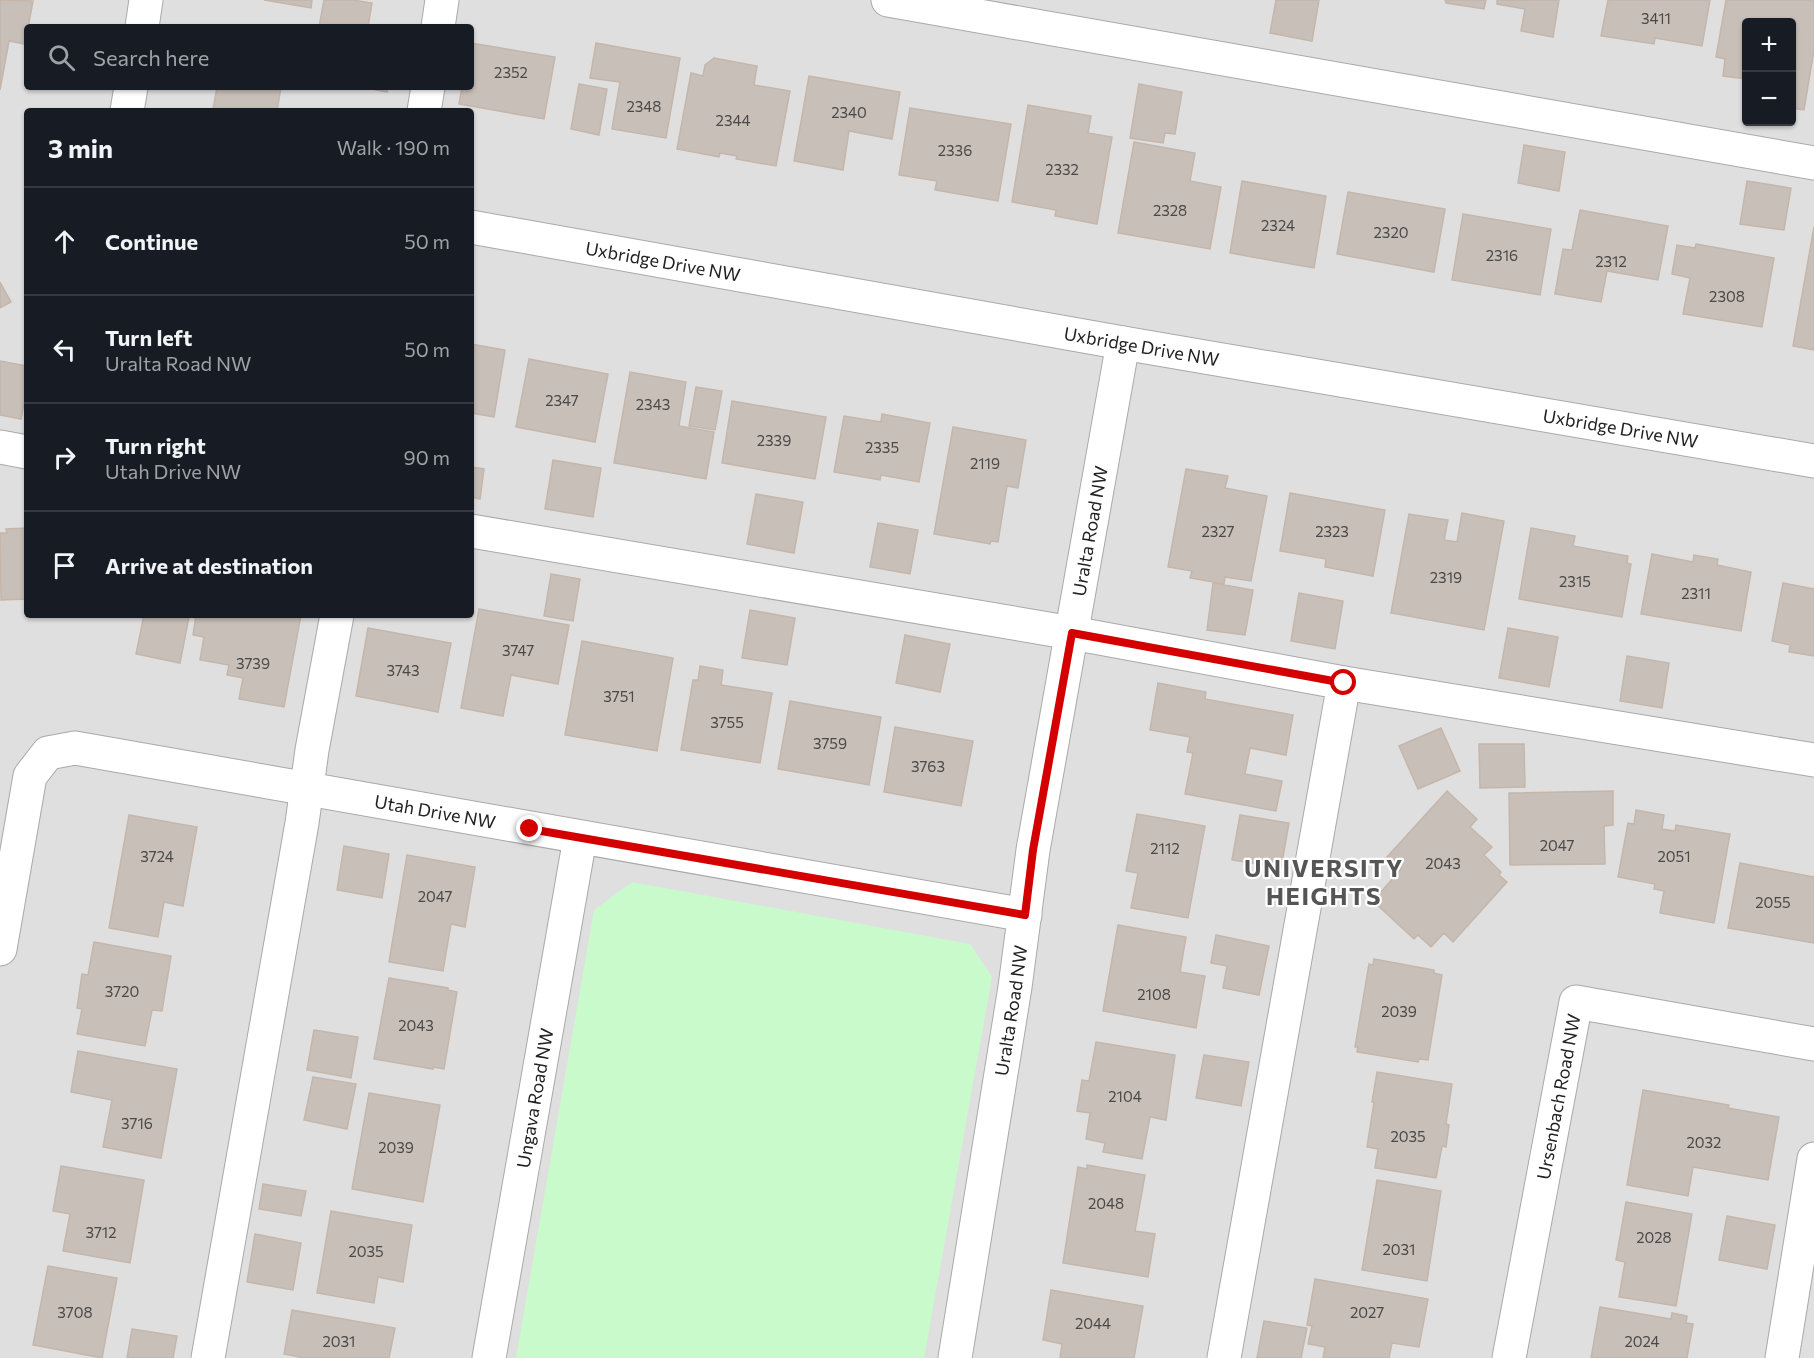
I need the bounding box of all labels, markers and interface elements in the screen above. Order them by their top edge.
house number: 3411 [1641,9,1671,27]
map controls [1742,18,1796,126]
button: + [1742,18,1796,72]
search box [24,24,474,90]
icon: search [45,41,78,74]
text: Search here [93,44,209,71]
house number: 2352 [494,63,528,81]
button: − [1742,72,1796,126]
house number: 2348 [627,97,661,115]
house number: 2340 [831,103,867,121]
house number: 2344 [716,111,750,129]
text: 3 min [48,132,113,163]
text: Walk · 190 m [337,135,450,159]
house number: 2336 [938,141,972,159]
house number: 2332 [1045,160,1079,178]
house number: 2328 [1153,201,1187,219]
house number: 2324 [1261,216,1295,234]
house number: 2320 [1374,223,1408,241]
icon: ahead [48,225,81,258]
text: Continue [105,228,198,255]
text: 50 m [404,229,450,253]
street label: Uxbridge Drive NW [584,237,742,286]
house number: 2316 [1486,246,1518,264]
house number: 2312 [1595,252,1627,270]
house number: 2308 [1709,287,1745,305]
street label: Uxbridge Drive NW [1062,322,1221,370]
text: Turn left [105,324,192,351]
icon: left [48,333,81,366]
text: 50 m [404,337,450,361]
text: Uralta Road NW [105,351,251,375]
house number: 2347 [545,391,579,409]
house number: 2343 [636,395,670,413]
street label: Uxbridge Drive NW [1541,404,1700,452]
house number: 2339 [757,431,791,449]
text: Turn right [105,432,206,459]
house number: 2335 [865,438,899,456]
icon: right [48,441,81,474]
text: 90 m [404,445,450,469]
house number: 2119 [970,454,1000,472]
text: Utah Drive NW [105,459,241,483]
street label: Uralta Road NW [1067,464,1112,598]
house number: 2327 [1201,522,1235,540]
house number: 2323 [1315,522,1349,540]
icon: arrive [48,549,81,582]
text: Arrive at destination [105,552,313,579]
house number: 2319 [1430,568,1462,586]
house number: 2315 [1559,572,1591,590]
house number: 2311 [1681,584,1711,602]
house number: 3747 [502,641,534,659]
house number: 3739 [236,654,270,672]
house number: 3743 [386,661,420,679]
route start [1330,669,1356,695]
house number: 3751 [603,687,635,705]
house number: 3755 [710,713,744,731]
house number: 3759 [813,734,847,752]
house number: 3763 [911,757,945,775]
street label: Utah Drive NW [373,790,498,833]
route end [516,815,542,841]
house number: 2047 [1540,836,1574,854]
house number: 2112 [1150,839,1180,857]
house number: 3724 [140,847,174,865]
house number: 2051 [1657,847,1691,865]
district label: UNIVERSITY HEIGHTS [1244,853,1404,910]
house number: 2043 [1425,854,1461,872]
house number: 2047 [418,887,452,905]
house number: 2055 [1755,893,1791,911]
street label: Uralta Road NW [990,944,1031,1077]
house number: 3720 [105,982,139,1000]
house number: 2108 [1137,985,1171,1003]
house number: 2039 [1381,1002,1417,1020]
street label: Ursenbach Road NW [1532,1012,1585,1181]
house number: 2043 [398,1016,434,1034]
street label: Ungava Road NW [511,1026,558,1170]
house number: 2104 [1108,1087,1142,1105]
house number: 3716 [121,1114,153,1132]
house number: 2035 [1390,1127,1426,1145]
house number: 2032 [1687,1133,1721,1151]
house number: 2039 [378,1138,414,1156]
house number: 2048 [1088,1194,1124,1212]
house number: 3712 [85,1223,117,1241]
house number: 2028 [1636,1228,1672,1246]
house number: 2031 [1383,1240,1416,1258]
house number: 2035 [348,1242,384,1260]
house number: 3708 [57,1303,93,1321]
house number: 2027 [1350,1303,1384,1321]
house number: 2044 [1075,1314,1111,1332]
house number: 2031 [323,1332,356,1350]
house number: 2024 [1624,1332,1660,1350]

